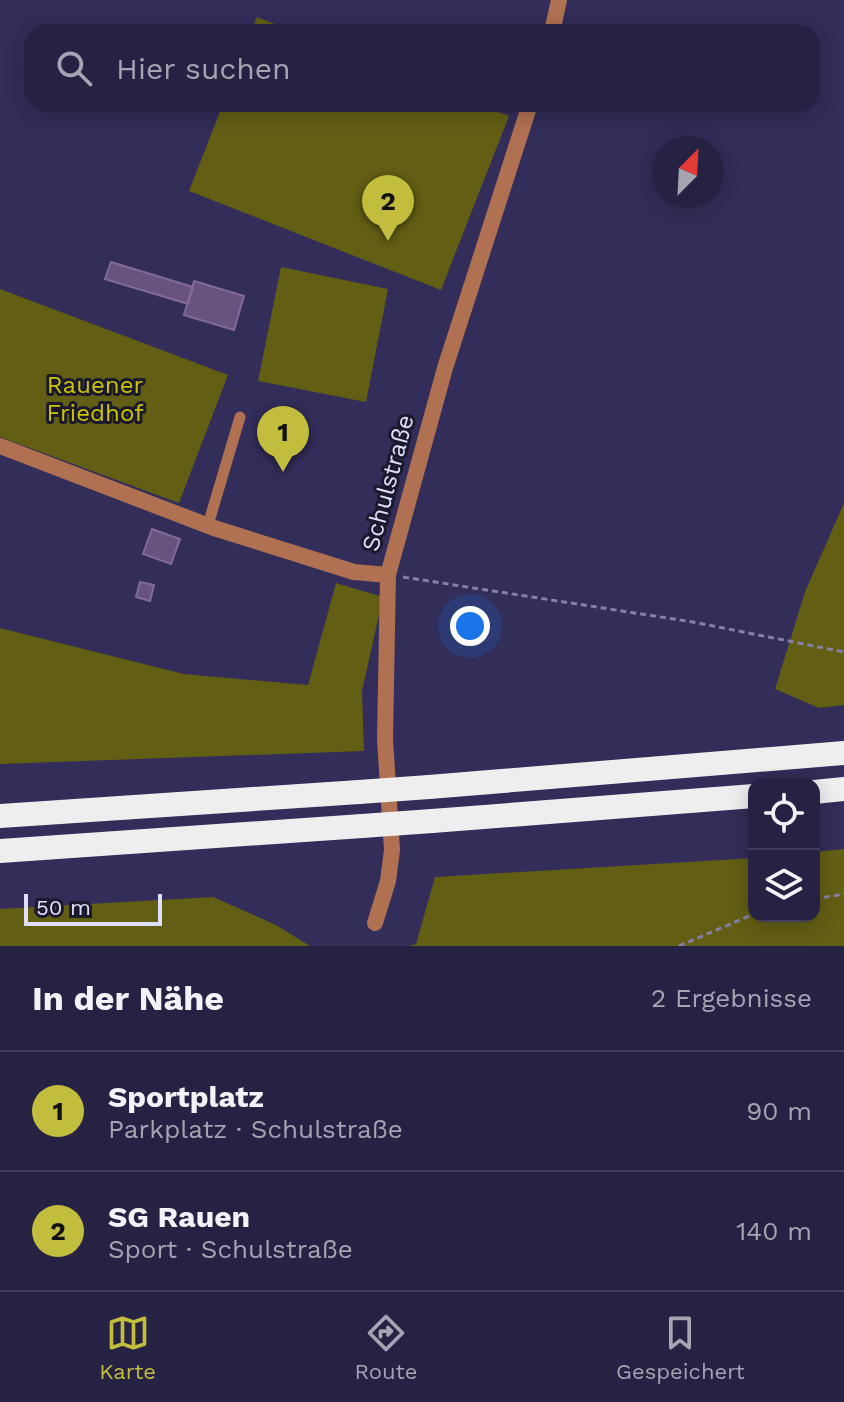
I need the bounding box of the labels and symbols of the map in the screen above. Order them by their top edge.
north arrow [652,136,724,208]
pin: 2 [362,175,414,241]
park label: Rauener Friedhof [46,371,144,427]
pin: 1 [257,406,309,472]
street label: Schulstraße [356,412,420,554]
your location [450,606,490,646]
scale bar [24,890,162,926]

